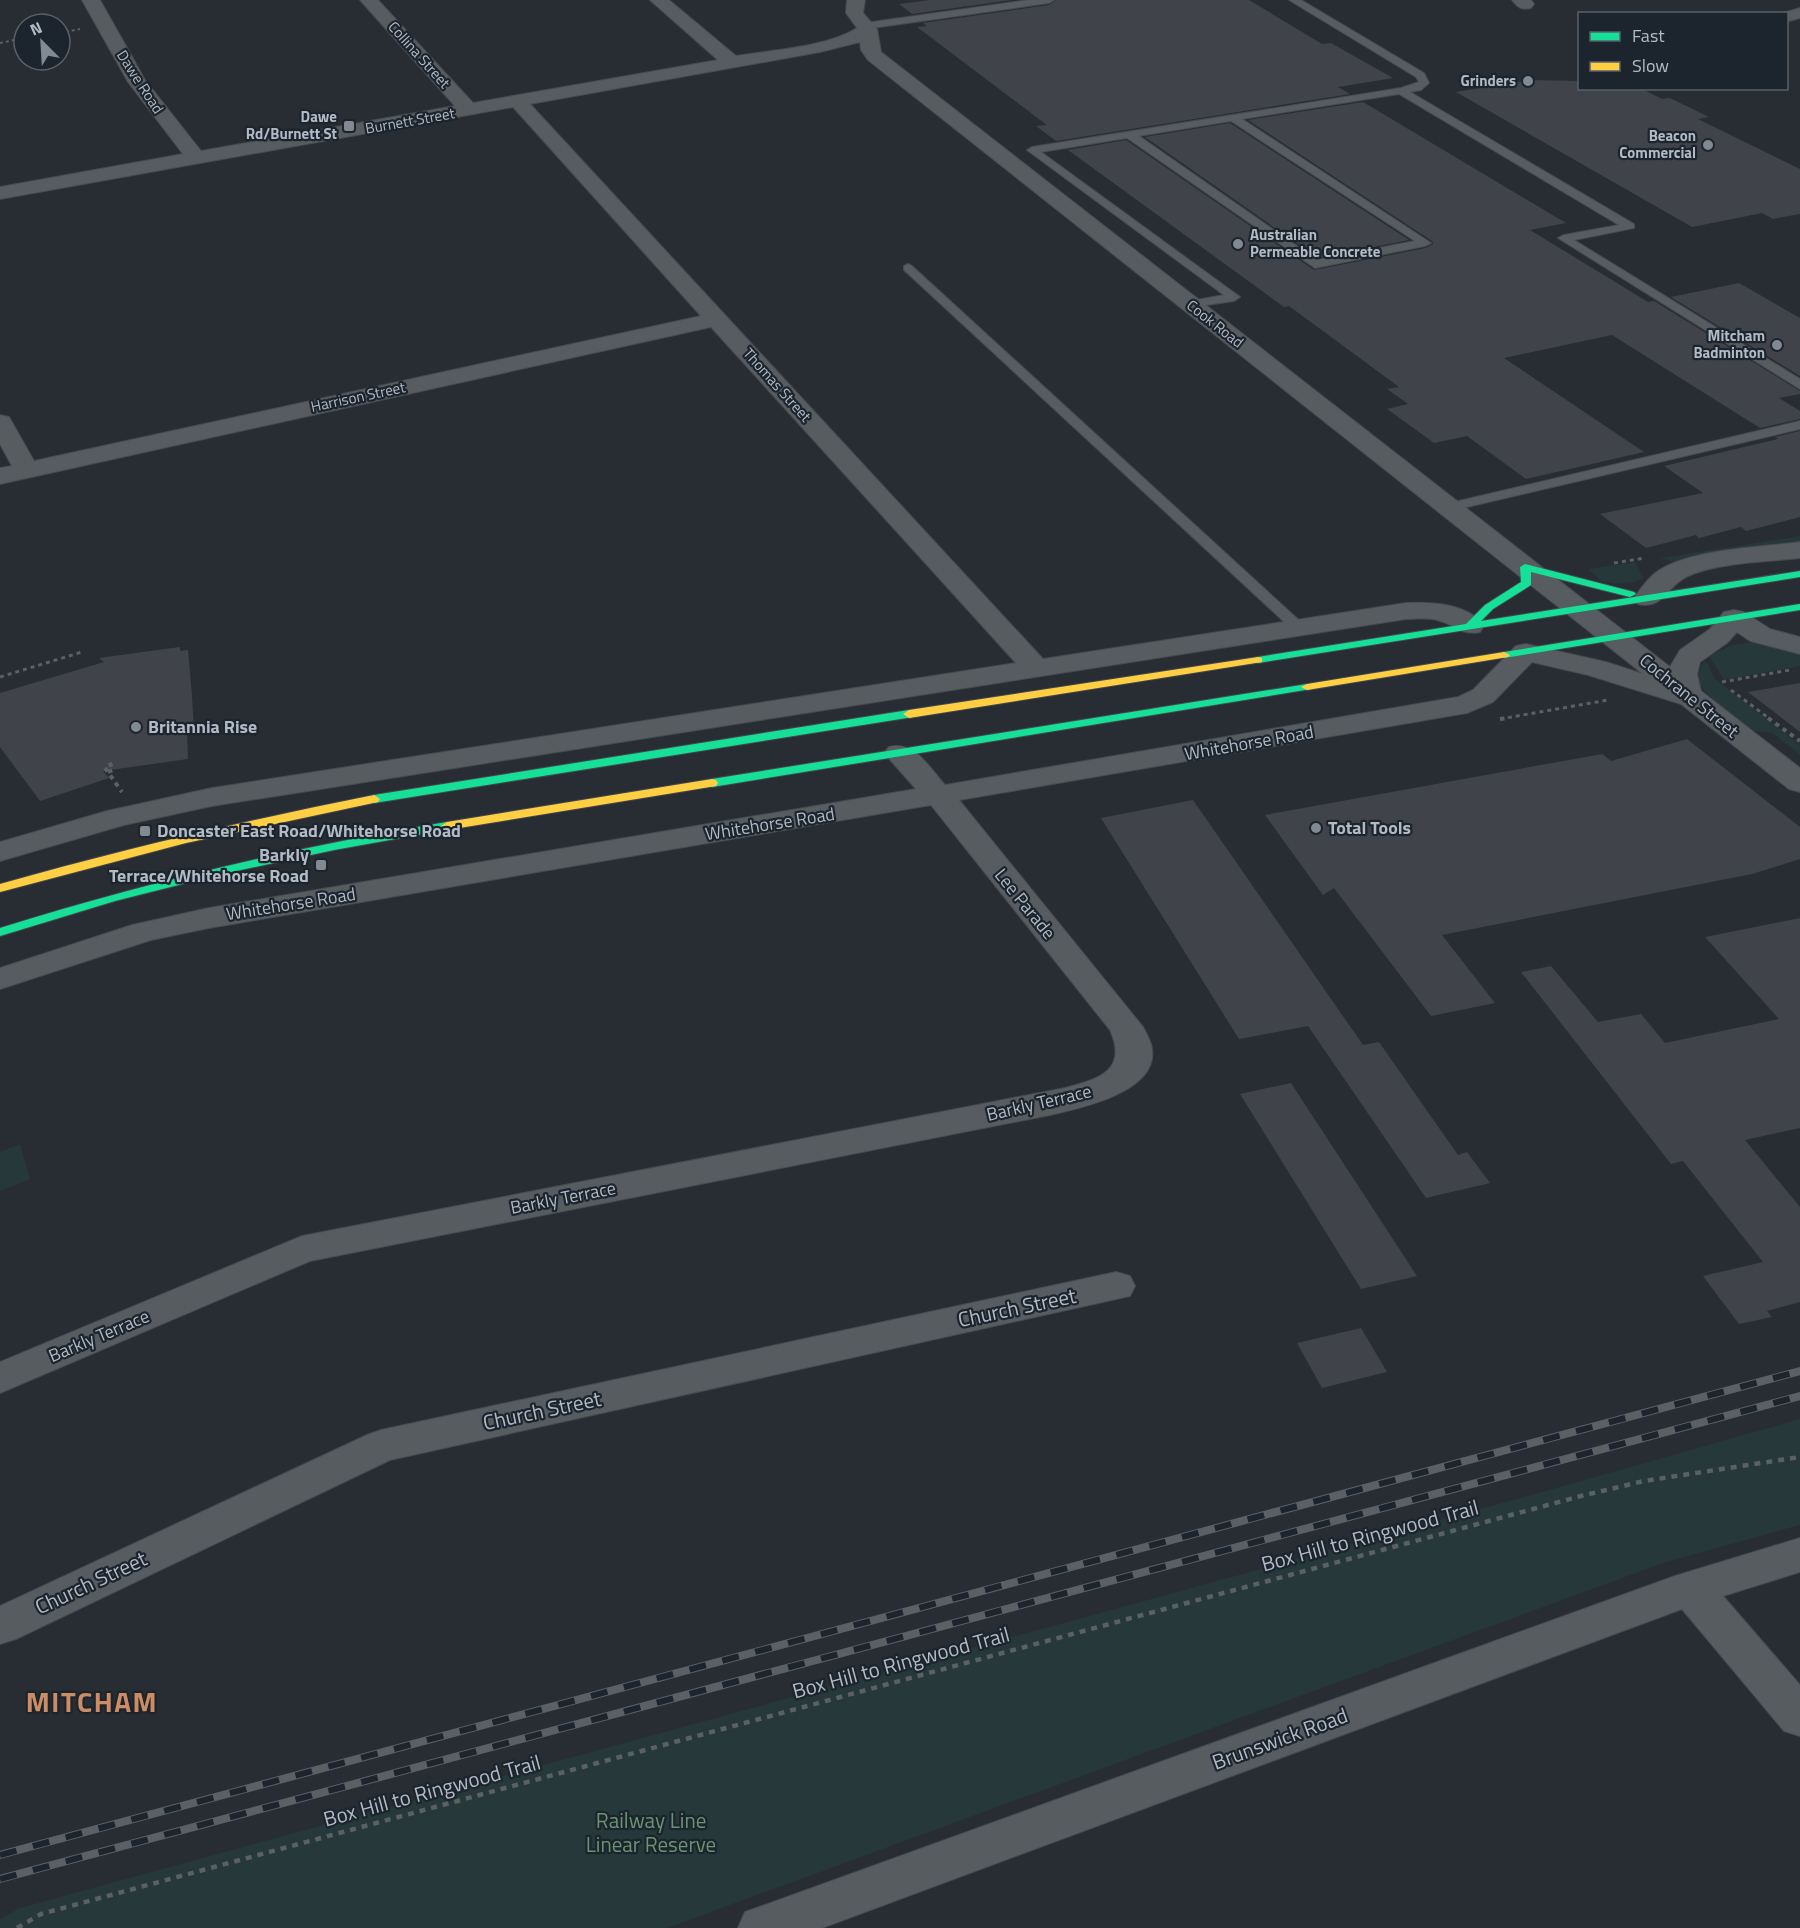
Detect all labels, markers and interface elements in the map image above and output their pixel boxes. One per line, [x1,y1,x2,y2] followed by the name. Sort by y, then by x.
[12,12,72,72] north arrow
[1578,12,1788,90] legend
[26,15,46,42] text: N
[383,16,456,94] street label: Collina Street
[1632,22,1665,49] text: Fast
[111,45,170,118] street label: Dawe Road
[1632,52,1669,79] text: Slow
[1461,69,1516,92] place label: Grinders
[1521,74,1535,88] marker: Grinders
[363,101,457,140] street label: Burnett Street
[246,105,338,145] place label: Dawe Rd/Burnett St
[342,119,356,133] marker: Dawe Rd/Burnett St
[1619,124,1696,164] place label: Beacon Commercial
[1701,138,1715,152] marker: Beacon Commercial
[1250,223,1381,263] place label: Australian Permeable Concrete
[1231,237,1245,251] marker: Australian Permeable Concrete
[1182,294,1249,353] street label: Cook Road
[1693,324,1765,364] place label: Mitcham Badminton
[1770,338,1784,352] marker: Mitcham Badminton
[738,342,817,427] street label: Thomas Street
[308,375,408,418] street label: Harrison Street
[1634,647,1745,745] street label: Cochrane Street
[148,713,257,740] place label: Britannia Rise
[1182,718,1316,767] street label: Whitehorse Road
[129,720,143,734] marker: Britannia Rise
[703,800,837,847] street label: Whitehorse Road
[1328,814,1411,841] place label: Total Tools
[157,817,461,844] place label: Doncaster East Road/Whitehorse Road
[1309,821,1323,835] marker: Total Tools
[138,824,152,838] marker: Doncaster East Road/Whitehorse Road
[109,841,309,889] place label: Barkly Terrace/Whitehorse Road
[314,858,328,872] marker: Barkly Terrace/Whitehorse Road
[988,862,1062,945] street label: Lee Parade
[224,880,358,927] street label: Whitehorse Road
[984,1077,1094,1128] street label: Barkly Terrace
[508,1174,618,1221] street label: Barkly Terrace
[955,1279,1079,1335] street label: Church Street
[44,1302,153,1369] street label: Barkly Terrace
[480,1382,604,1438] street label: Church Street
[1257,1491,1482,1579] street label: Box Hill to Ringwood Trail
[29,1542,152,1622] street label: Church Street
[788,1618,1013,1706] street label: Box Hill to Ringwood Trail
[26,1680,158,1723] district label: MITCHAM
[1207,1699,1352,1777] street label: Brunswick Road
[319,1746,544,1834] street label: Box Hill to Ringwood Trail
[586,1804,716,1860] park label: Railway Line Linear Reserve

